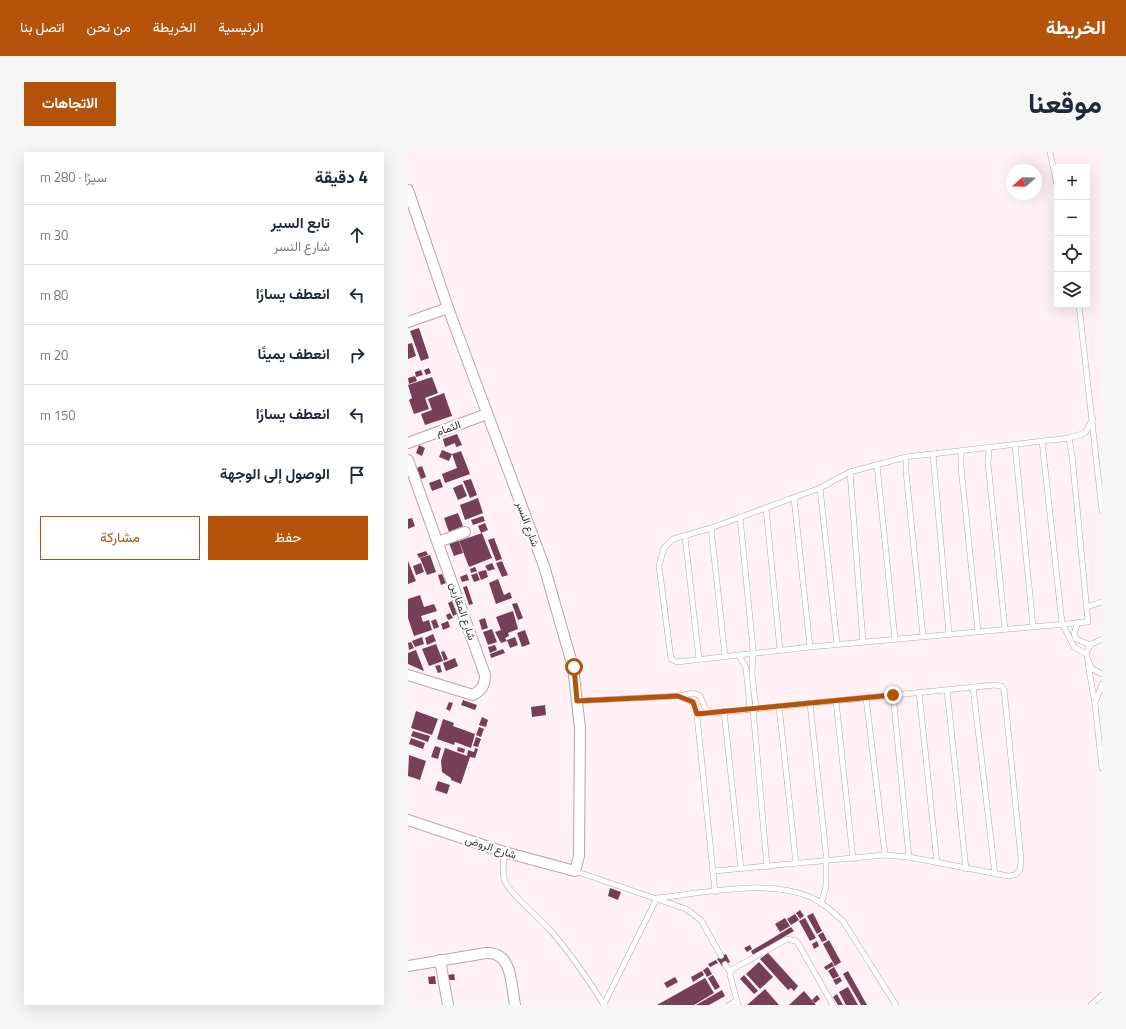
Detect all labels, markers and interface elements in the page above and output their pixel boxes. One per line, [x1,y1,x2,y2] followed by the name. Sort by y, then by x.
[1046,12,1106,41] text: الخريطة
[20,16,65,37] text: اتصل بنا
[87,16,131,37] text: من نحن
[153,16,196,37] text: الخريطة
[218,16,263,37] text: الرئيسية
[1028,81,1102,124] text: موقعنا
[24,82,116,126] button: الاتجاهات
[315,164,368,190] text: 4 دقيقة
[1006,164,1042,200] north arrow
[1054,164,1090,308] map controls
[1054,164,1090,200] button: +
[40,167,107,187] text: سيرًا · 280 m
[1054,200,1090,236] button: −
[271,211,330,234] text: تابع السير
[346,224,368,246] icon: ahead
[40,225,68,245] text: 30 m
[274,236,330,256] text: شارع النسر
[1054,236,1090,272] button: locate
[1054,272,1090,308] button: layers
[256,282,330,305] text: انعطف يسارًا
[346,284,368,306] icon: left
[40,285,68,305] text: 80 m
[258,342,330,365] text: انعطف يمينًا
[346,344,368,366] icon: right
[40,345,68,365] text: 20 m
[256,402,330,425] text: انعطف يسارًا
[346,404,368,426] icon: left
[40,405,76,425] text: 150 m
[433,416,463,440] street label: الثمام
[220,462,330,485] text: الوصول إلى الوجهة
[346,464,368,486] icon: arrive
[512,498,544,549] street label: شارع النسر
[40,516,200,560] button: مشاركة
[208,516,368,560] button: حفظ
[446,580,481,642] street label: شارع المقارين
[565,658,583,676] route start
[884,686,902,704] route end
[463,831,519,863] street label: شارع الروض

